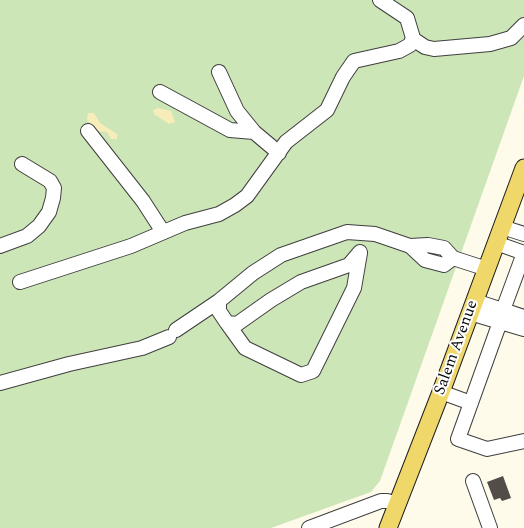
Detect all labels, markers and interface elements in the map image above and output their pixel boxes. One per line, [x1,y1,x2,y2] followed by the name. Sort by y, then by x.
[431,298,483,398] street label: Salem Avenue

